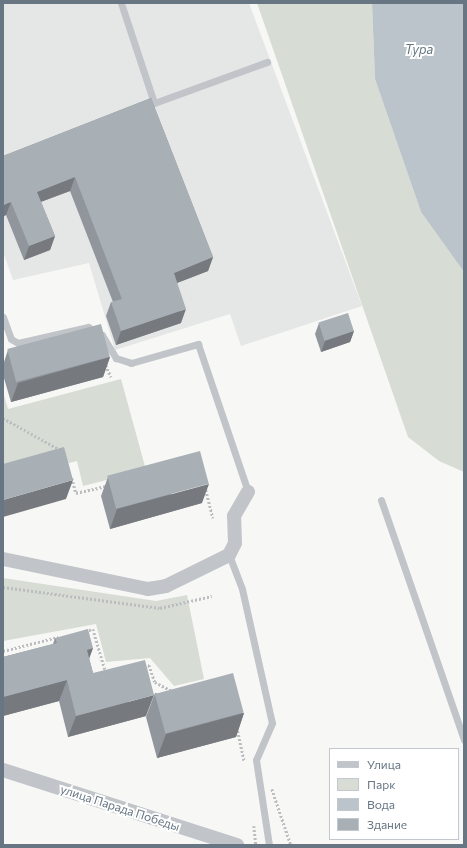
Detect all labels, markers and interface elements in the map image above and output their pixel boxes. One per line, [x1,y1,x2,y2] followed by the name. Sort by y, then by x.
[405,41,433,57] water label: Тура
[329,748,459,840] legend
[367,757,401,771] text: Улица
[367,777,396,791] text: Парк
[59,782,181,834] street label: улица Парада Победы
[367,797,395,811] text: Вода
[367,817,407,831] text: Здание

